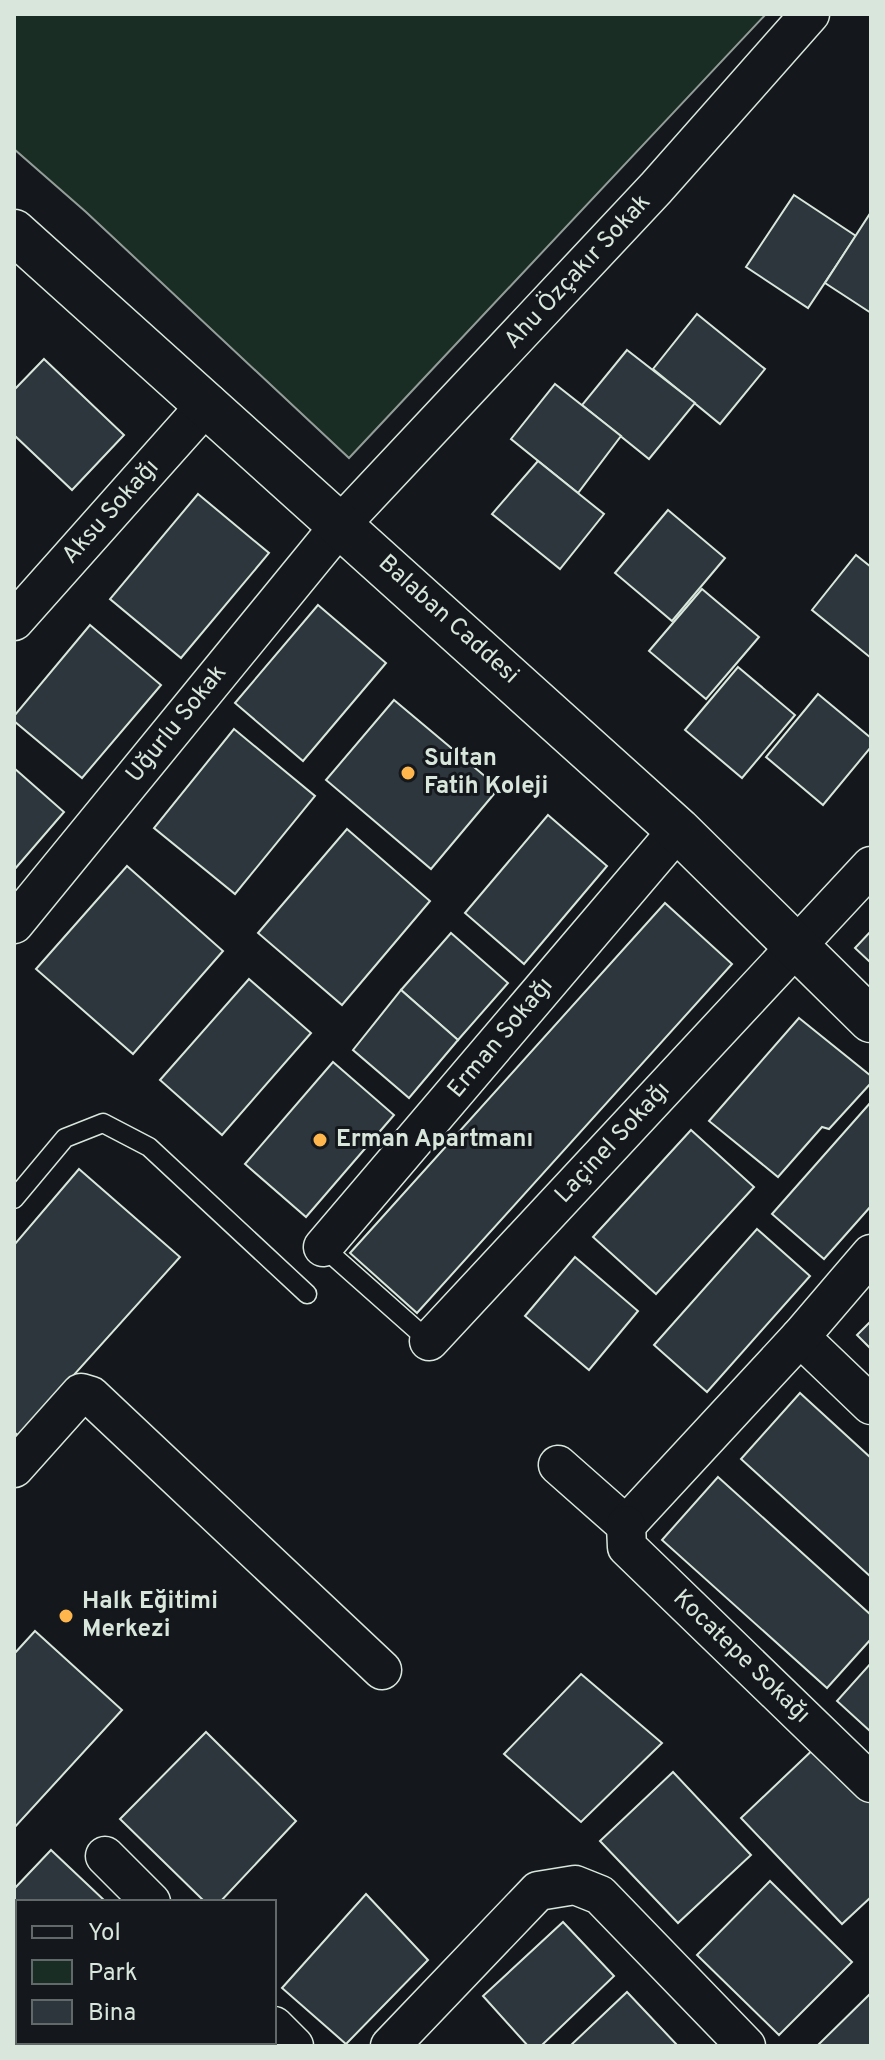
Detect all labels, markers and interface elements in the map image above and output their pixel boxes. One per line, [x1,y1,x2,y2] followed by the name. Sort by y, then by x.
[497,187,658,356] street label: Ahu Özçakır Sokak
[56,453,166,571] street label: Aksu Sokağı
[371,549,525,691] street label: Balaban Caddesi
[120,659,234,789] street label: Uğurlu Sokak
[424,744,548,802] place label: Sultan Fatih Koleji
[399,764,417,782] marker: Sultan Fatih Koleji
[442,972,560,1104] street label: Erman Sokağı
[549,1076,677,1210] street label: Laçinel Sokağı
[336,1125,533,1155] place label: Erman Apartmanı
[311,1131,329,1149] marker: Erman Apartmanı
[666,1584,816,1730] street label: Kocatepe Sokağı
[82,1587,218,1645] place label: Halk Eğitimi Merkezi
[57,1607,75,1625] marker: Halk Eğitimi Merkezi
[16,1900,276,2044] legend
[88,1919,121,1949] text: Yol
[88,1959,138,1989] text: Park
[88,1999,136,2029] text: Bina

